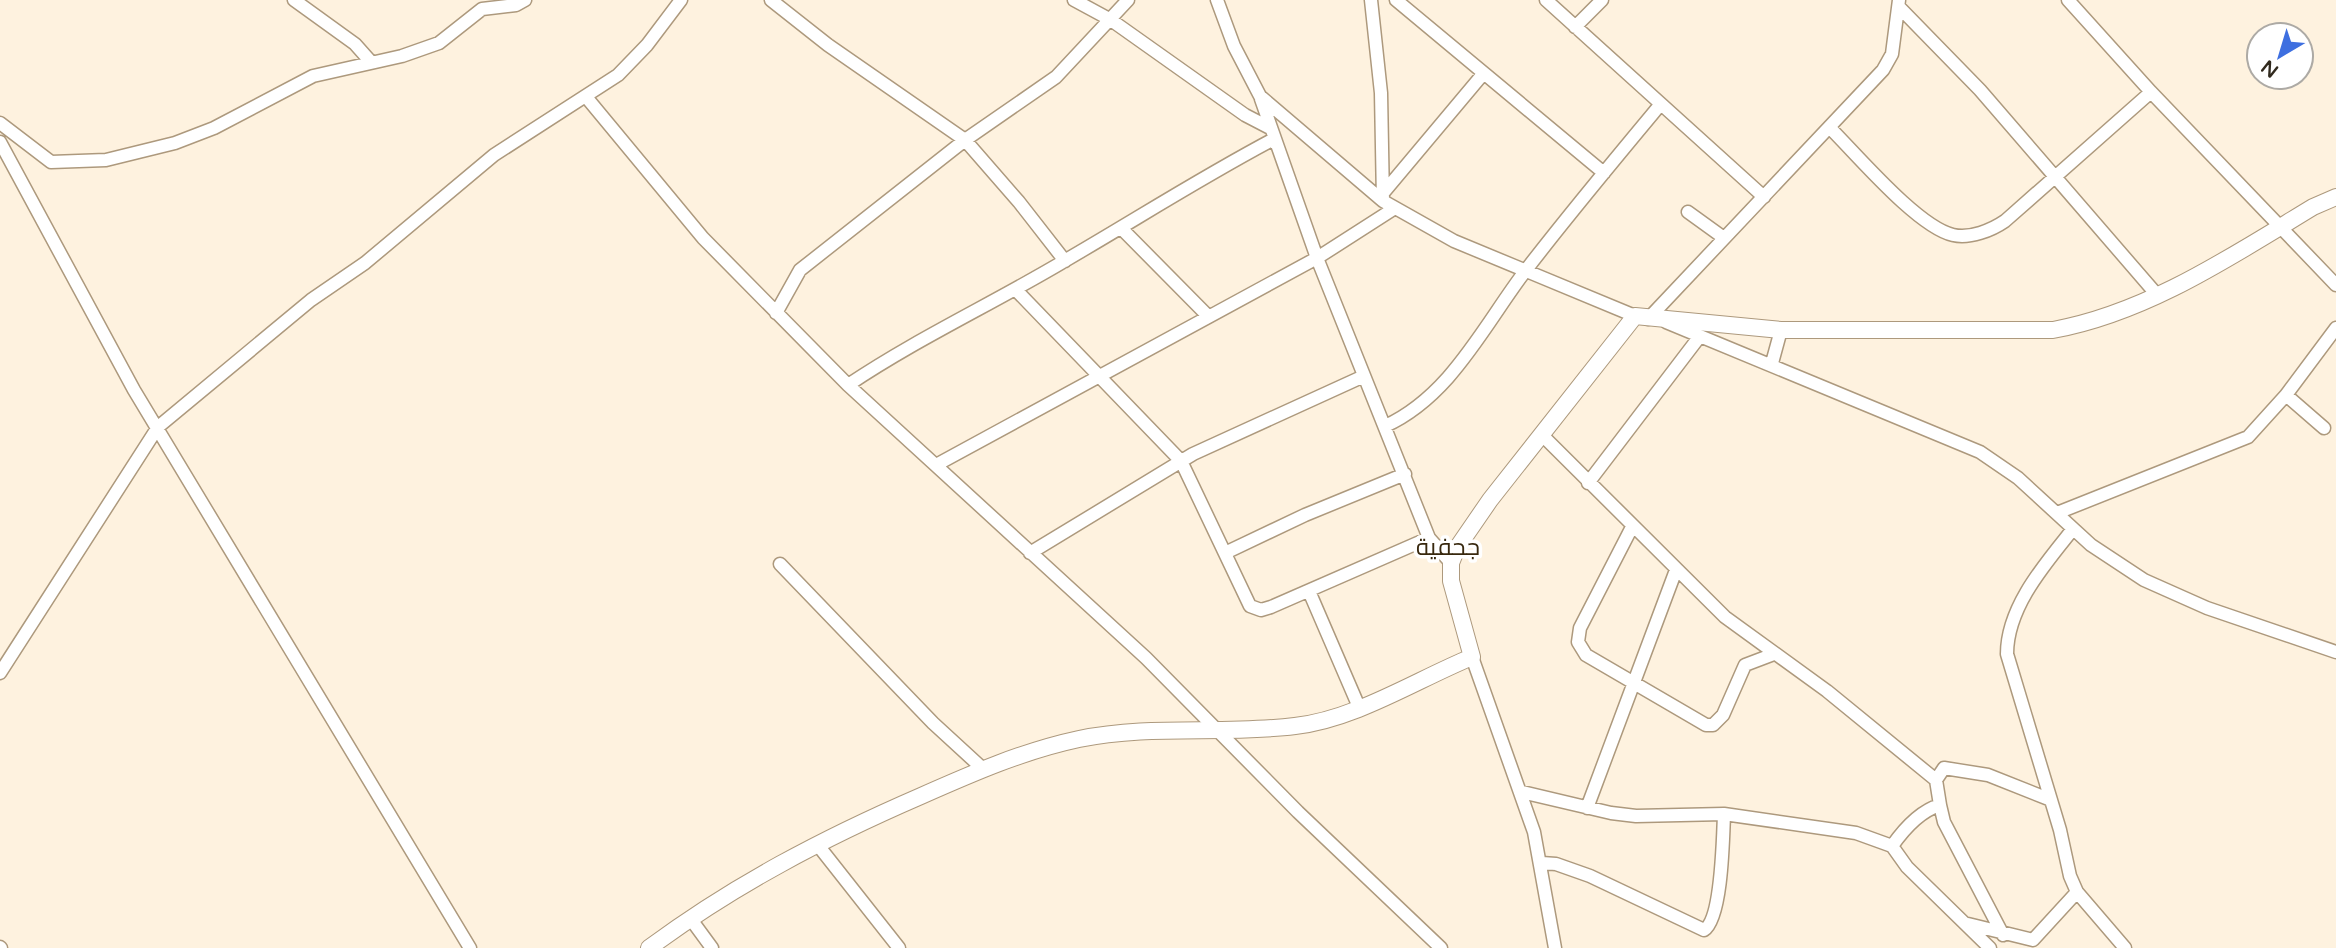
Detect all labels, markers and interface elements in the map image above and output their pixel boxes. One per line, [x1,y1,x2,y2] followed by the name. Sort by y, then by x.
[2245,21,2315,91] north arrow
[2257,55,2283,82] text: N
[1416,533,1480,562] district label: جحفية

